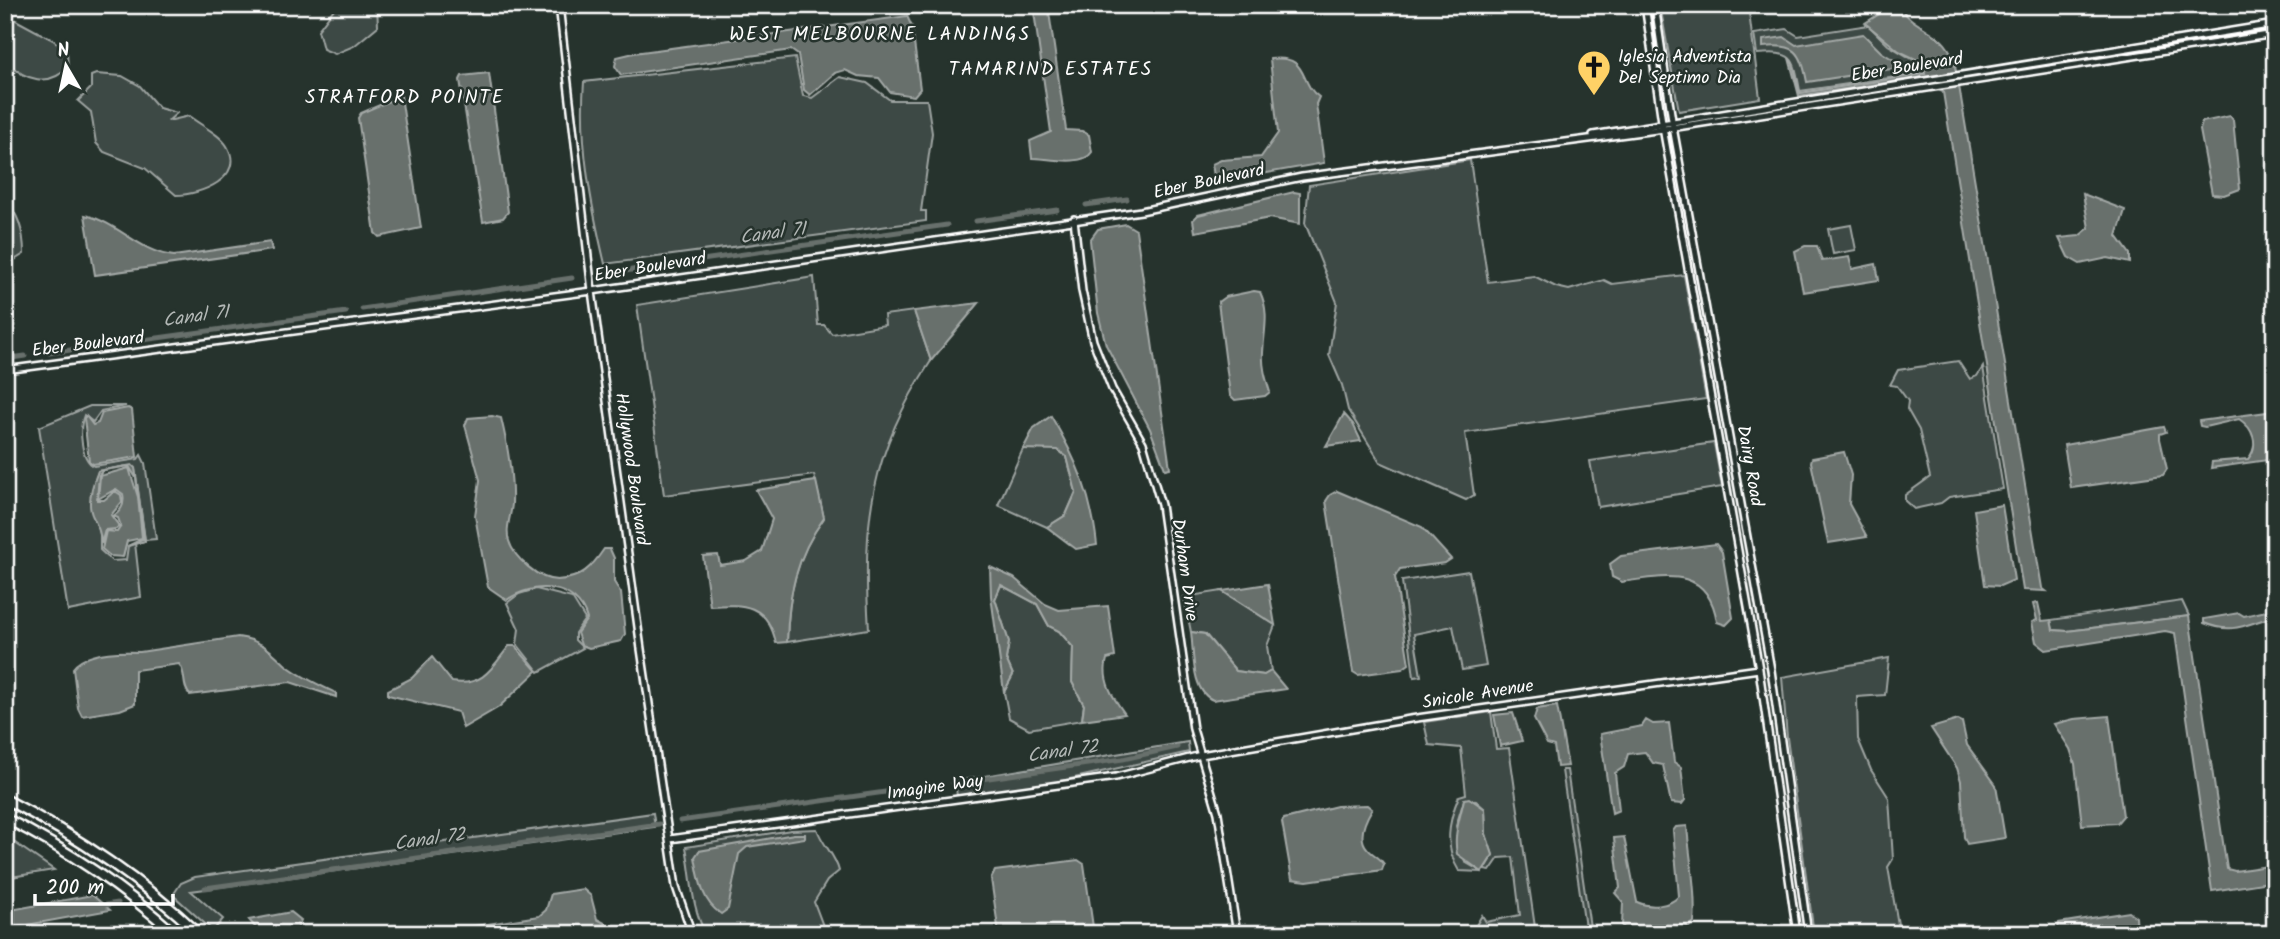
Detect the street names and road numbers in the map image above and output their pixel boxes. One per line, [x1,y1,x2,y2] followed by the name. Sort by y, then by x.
[1849,45,1966,91] street label: Eber Boulevard
[1151,156,1268,208] street label: Eber Boulevard
[592,245,709,291] street label: Eber Boulevard
[30,324,147,366] street label: Eber Boulevard
[606,391,656,548] street label: Hollywood Boulevard
[1728,423,1771,510] street label: Dairy Road
[1162,517,1206,623] street label: Durham Drive
[1420,672,1536,718] street label: Snicole Avenue
[885,767,986,809] street label: Imagine Way

